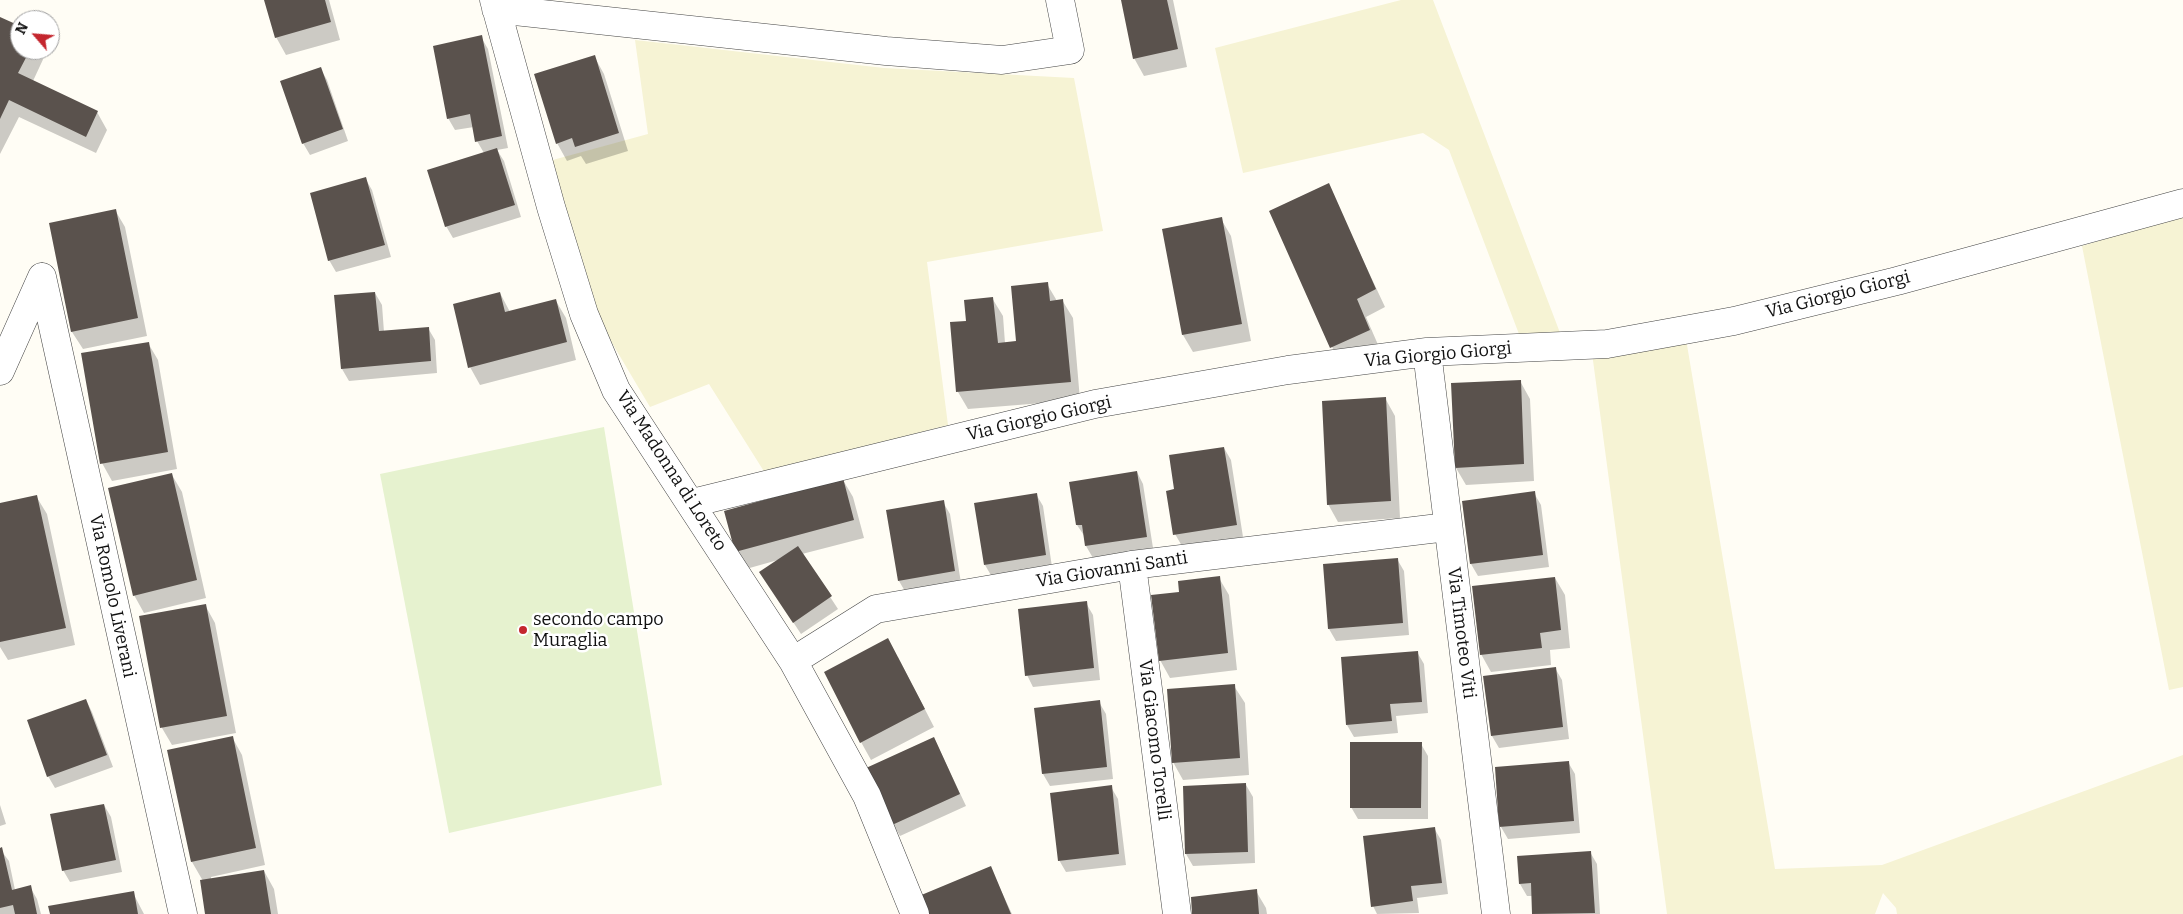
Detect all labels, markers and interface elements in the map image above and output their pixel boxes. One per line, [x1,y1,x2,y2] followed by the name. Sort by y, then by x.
[10,10,60,60] north arrow
[12,20,32,37] text: N
[1764,267,1912,323] street label: Via Giorgio Giorgi
[1363,338,1513,372] street label: Via Giorgio Giorgi
[611,387,731,555] street label: Via Madonna di Loreto
[965,392,1113,446] street label: Via Giorgio Giorgi
[84,512,140,680] street label: Via Romolo Liverani
[1035,547,1189,593] street label: Via Giovanni Santi
[1442,566,1480,700] street label: Via Timoteo Viti
[533,609,664,652] place label: secondo campo Muraglia
[517,624,529,636] marker: secondo campo Muraglia
[1133,658,1175,822] street label: Via Giacomo Torelli

